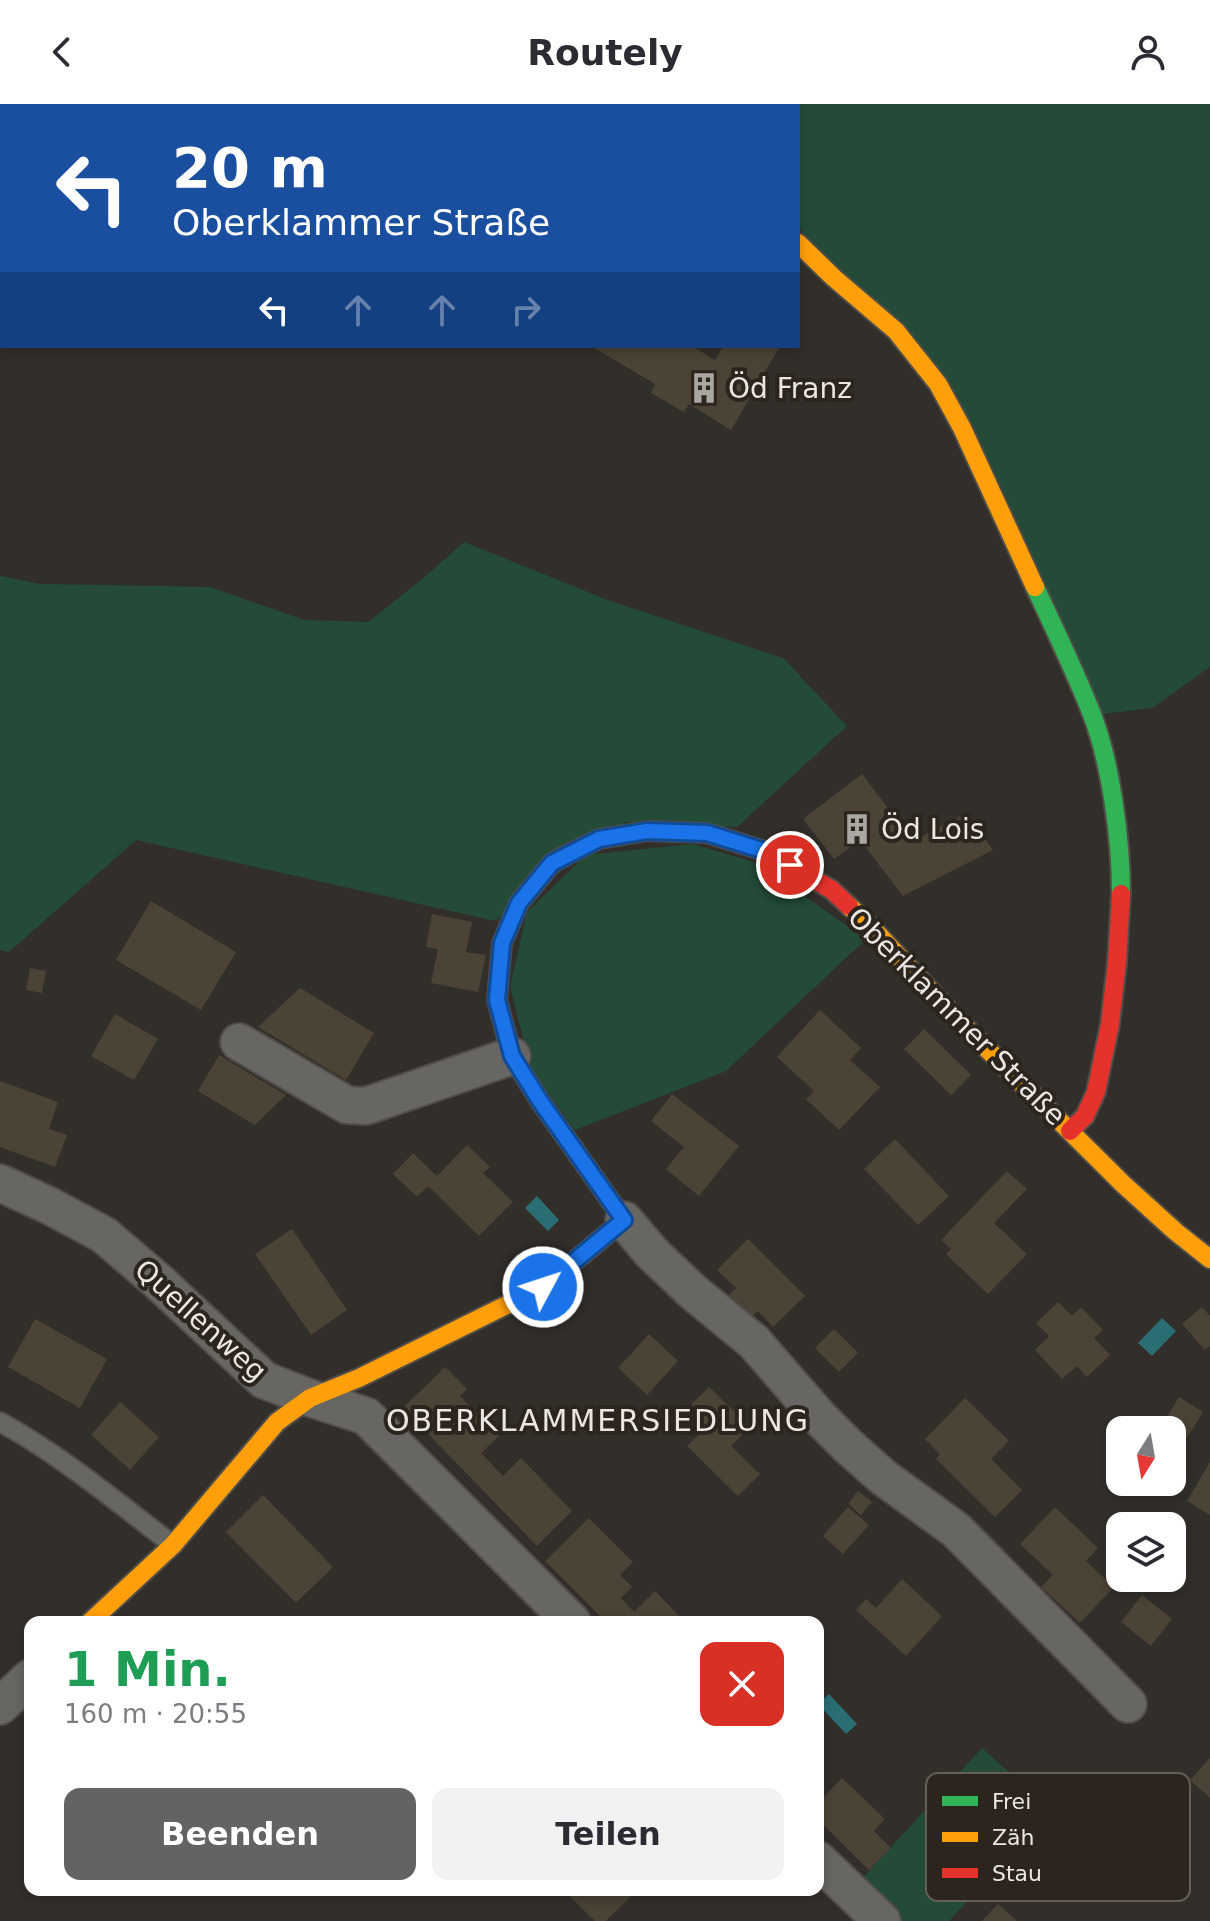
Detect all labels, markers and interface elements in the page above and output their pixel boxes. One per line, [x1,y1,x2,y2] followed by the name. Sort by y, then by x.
[40,30,84,74] icon: back
[1126,30,1170,74] icon: person
[527,32,683,73] text: Routely
[172,135,328,200] text: 20 m
[40,136,144,240] icon: left
[172,202,550,243] text: Oberklammer Straße
[252,288,296,332] icon: left
[336,288,380,332] icon: ahead
[420,288,464,332] icon: ahead
[504,288,548,332] icon: right
[687,371,721,405] building icon: Öd Franz
[728,371,852,405] place label: Öd Franz
[840,812,874,846] building icon: Öd Lois
[881,812,984,846] place label: Öd Lois
[756,831,824,899] pin
[768,843,812,887] icon: arrive
[841,901,1072,1132] street label: Oberklammer Straße
[501,1245,585,1329] position arrow
[128,1253,273,1388] street label: Quellenweg
[386,1403,810,1438] district label: OBERKLAMMERSIEDLUNG
[1106,1416,1186,1496] north arrow
[1106,1416,1186,1592] map controls
[1106,1512,1186,1592] button: layers
[64,1641,231,1697] text: 1 Min.
[700,1642,784,1726] button: close
[64,1699,247,1729] text: 160 m · 20:55
[926,1773,1190,1901] legend
[64,1788,416,1880] button: Beenden
[432,1788,784,1880] button: Teilen
[992,1789,1031,1814] text: Frei
[992,1825,1035,1850] text: Zäh
[992,1861,1042,1886] text: Stau

